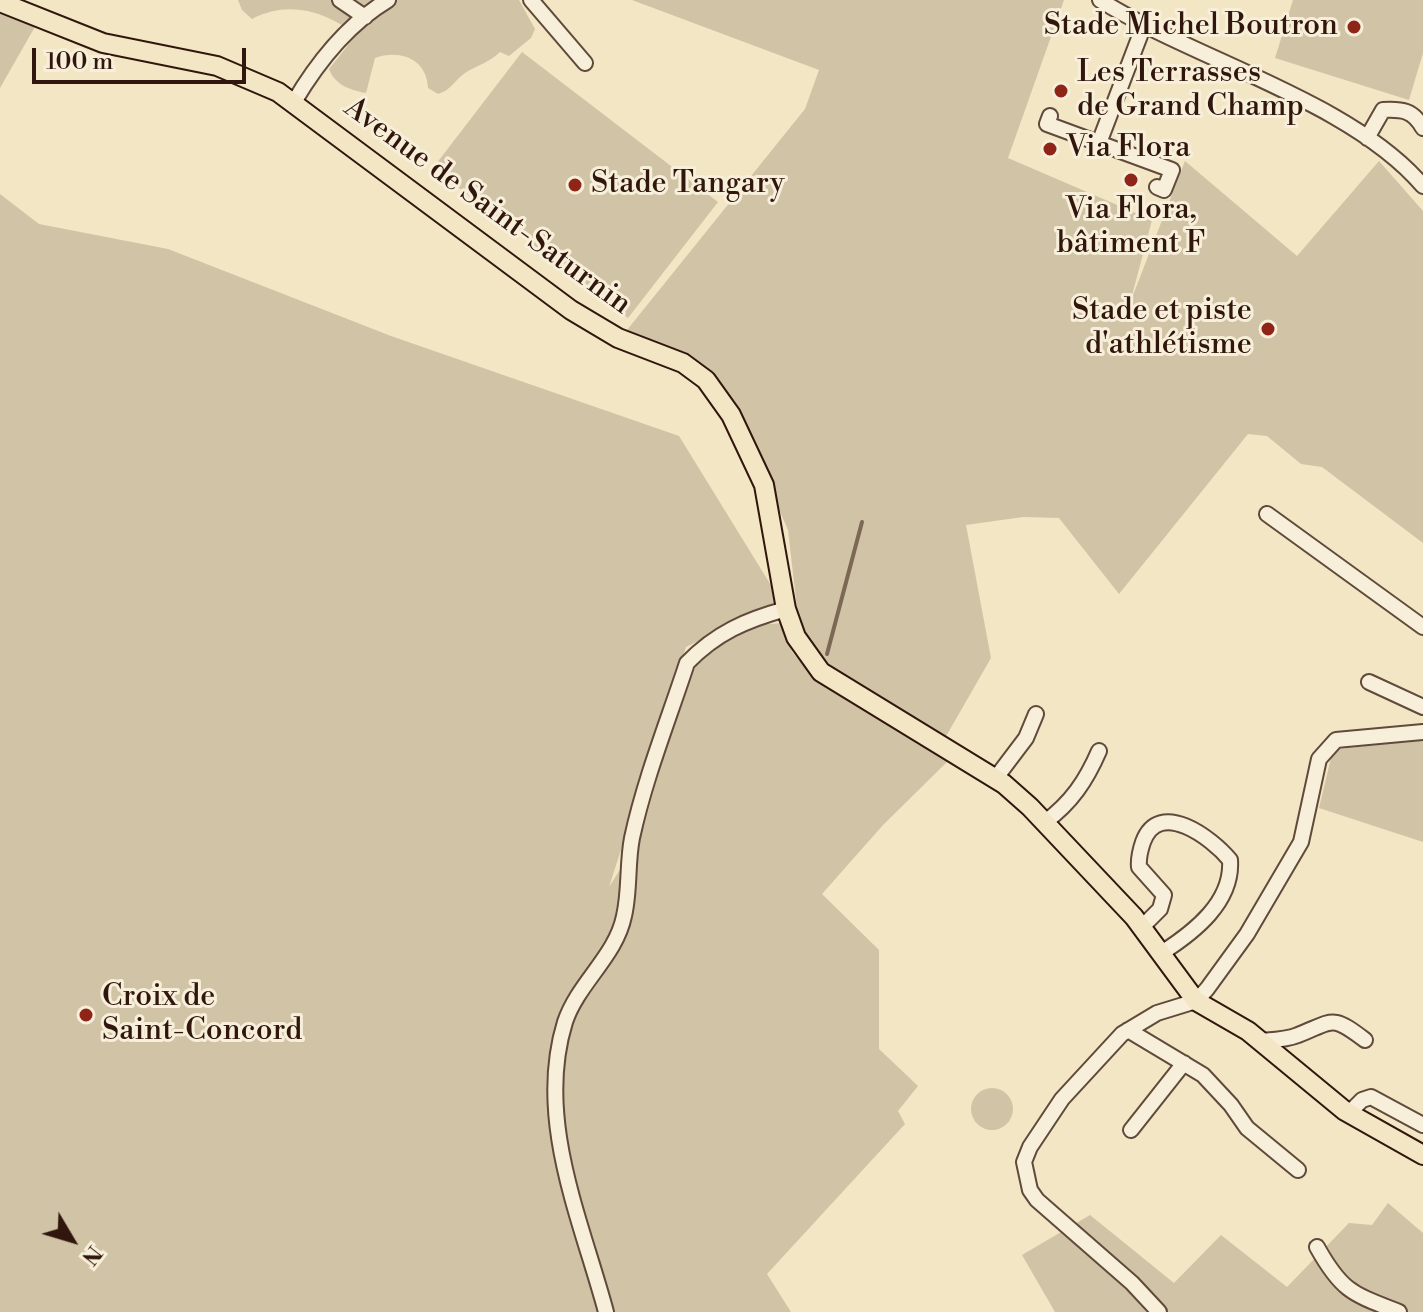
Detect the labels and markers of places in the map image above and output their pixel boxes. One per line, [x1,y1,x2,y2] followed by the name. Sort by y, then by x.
[1044,9,1338,45] place label: Stade Michel Boutron
[1345,18,1363,36] marker: Stade Michel Boutron
[1077,56,1304,126] place label: Les Terrasses de Grand Champ
[1052,82,1070,100] marker: Les Terrasses de Grand Champ
[1066,131,1190,167] place label: Via Flora
[1041,140,1059,158] marker: Via Flora
[591,167,785,203] place label: Stade Tangary
[1122,171,1140,189] marker: Via Flora, bâtiment F
[566,176,584,194] marker: Stade Tangary
[1057,193,1205,264] place label: Via Flora, bâtiment F
[1072,294,1252,364] place label: Stade et piste d'athlétisme
[1259,320,1277,338] marker: Stade et piste d'athlétisme
[102,980,302,1050] place label: Croix de Saint-Concord
[77,1006,95,1024] marker: Croix de Saint-Concord

